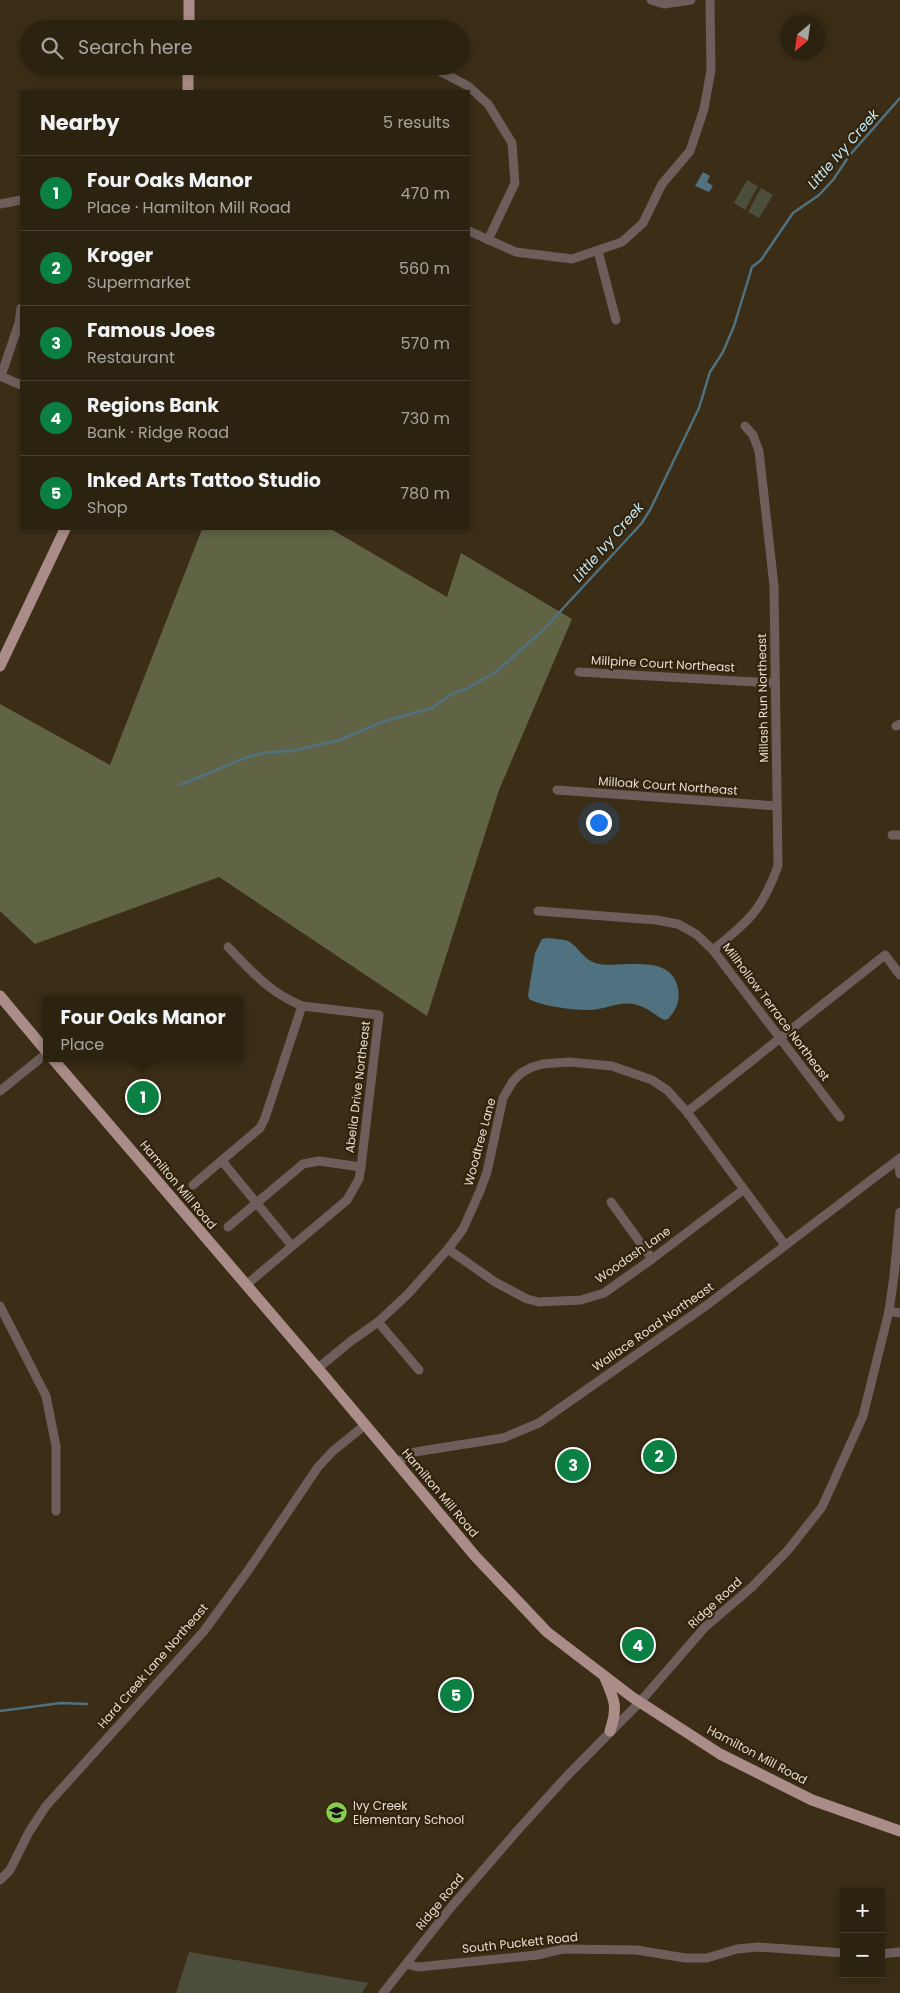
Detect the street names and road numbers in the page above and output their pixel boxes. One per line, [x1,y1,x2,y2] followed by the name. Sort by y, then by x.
[753,633,772,763] street label: Millash Run Northeast
[591,651,735,676] street label: Millpine Court Northeast
[598,772,738,799] street label: Milloak Court Northeast
[719,939,834,1084] street label: Millhollow Terrace Northeast
[341,1020,374,1154] street label: Abelia Drive Northeast
[460,1096,499,1188] street label: Woodtree Lane
[136,1137,221,1233] street label: Hamilton Mill Road
[591,1222,674,1287] street label: Woodash Lane
[588,1278,717,1375] street label: Wallace Road Northeast
[398,1445,483,1541] street label: Hamilton Mill Road
[684,1573,745,1632] street label: Ridge Road
[94,1599,212,1732] street label: Hard Creek Lane Northeast
[704,1721,810,1788] street label: Hamilton Mill Road
[412,1870,468,1934] street label: Ridge Road
[461,1928,579,1957] street label: South Puckett Road

